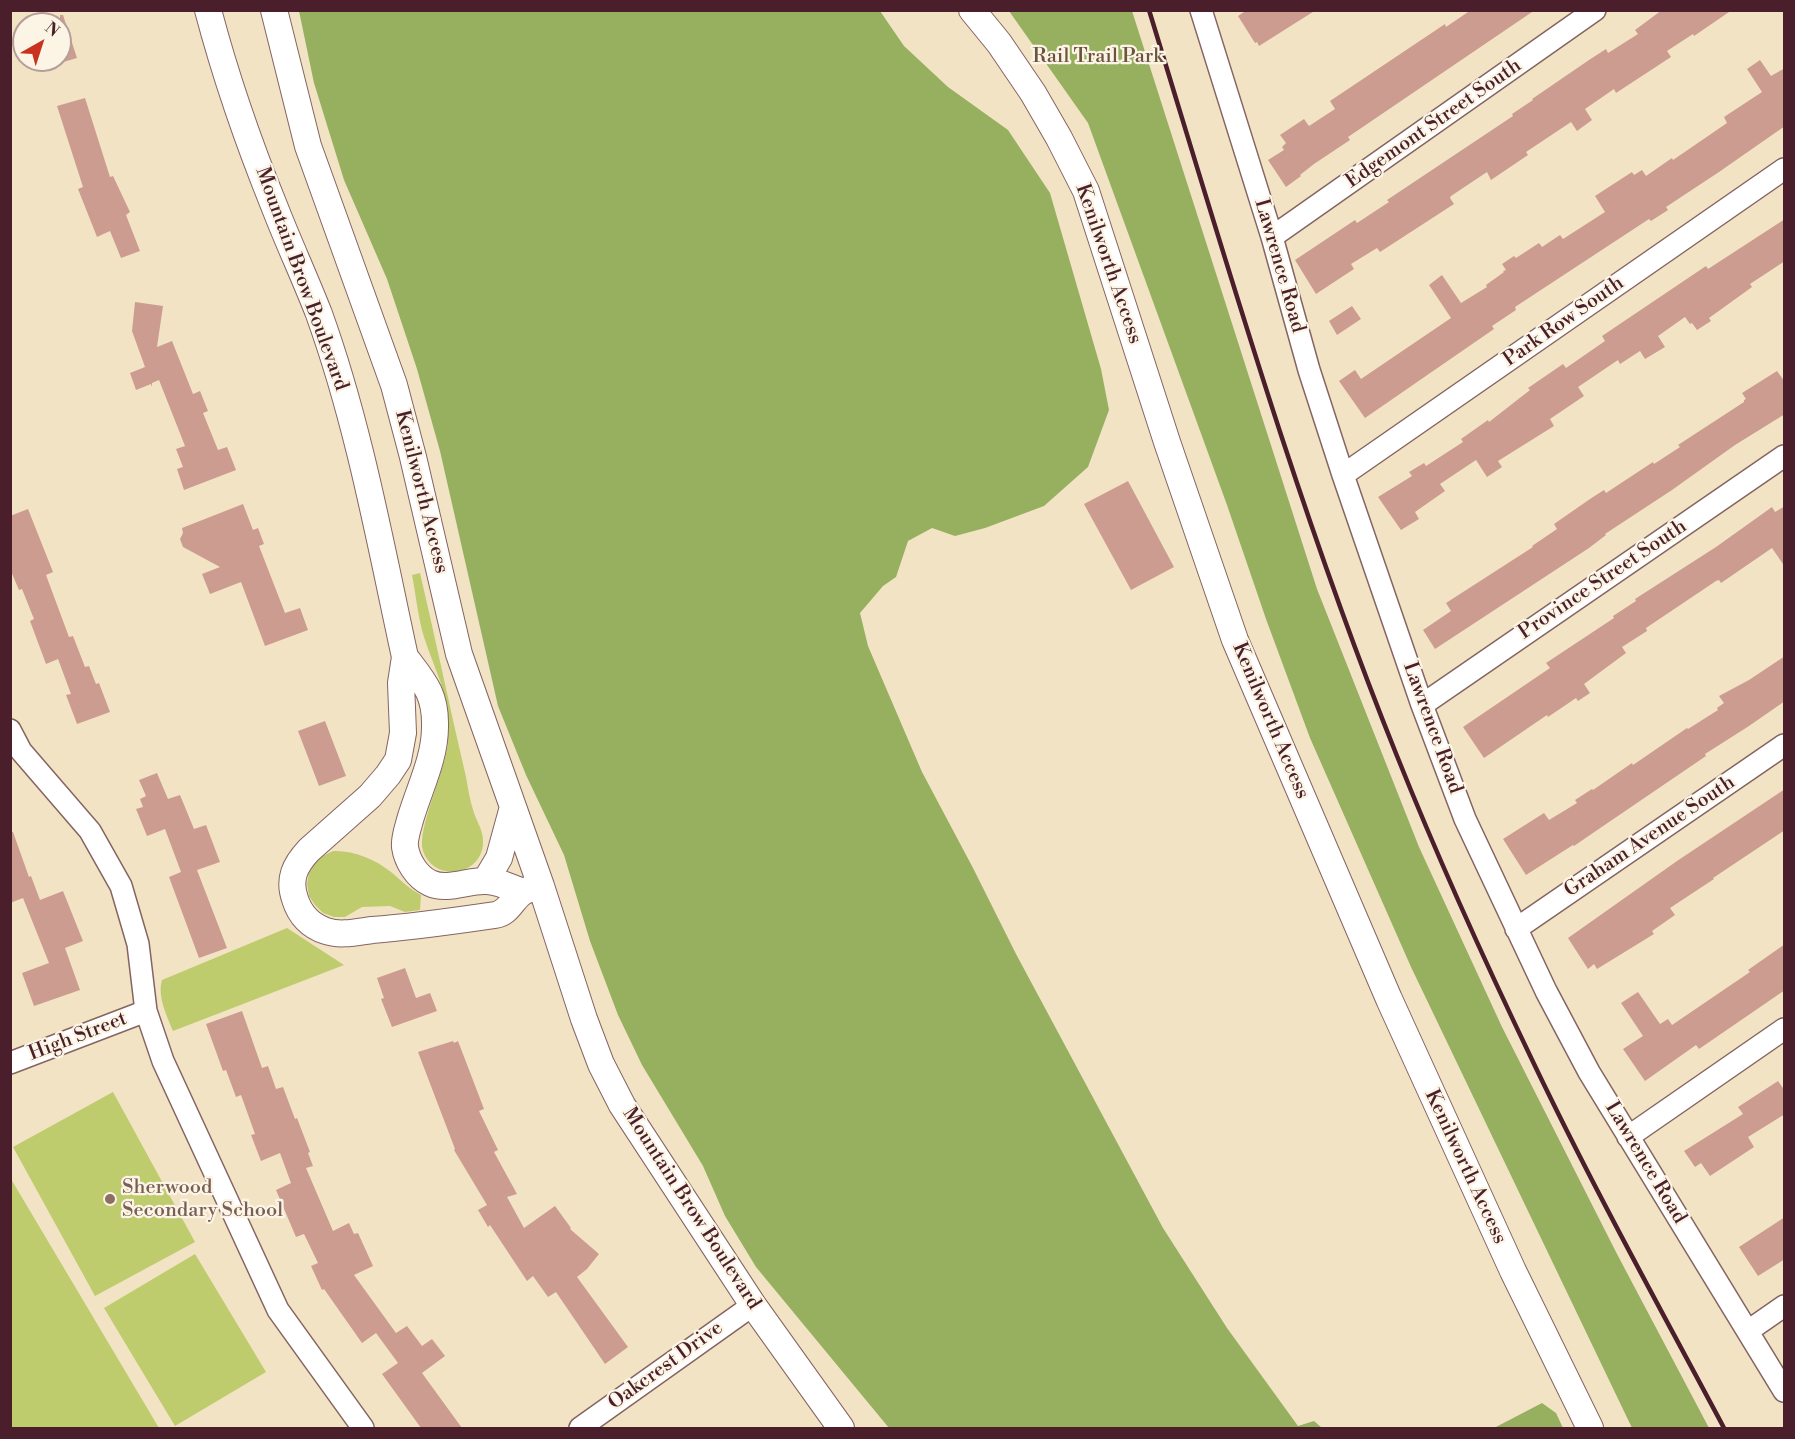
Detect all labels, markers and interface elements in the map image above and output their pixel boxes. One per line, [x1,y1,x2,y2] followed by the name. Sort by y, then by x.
[12,12,72,72] north arrow
[41,18,63,41] text: N
[1032,45,1164,69] park label: Rail Trail Park
[1341,54,1527,194] street label: Edgemont Street South
[249,164,353,394] street label: Mountain Brow Boulevard
[1069,181,1147,347] street label: Kenilworth Access
[1248,196,1310,336] street label: Lawrence Road
[1499,272,1629,372] street label: Park Row South
[389,408,453,576] street label: Kenilworth Access
[1514,515,1692,645] street label: Province Street South
[1226,639,1314,803] street label: Kenilworth Access
[1397,659,1467,797] street label: Lawrence Road
[1560,771,1740,903] street label: Graham Avenue South
[25,1007,131,1067] street label: High Street
[1419,1086,1511,1248] street label: Kenilworth Access
[1599,1098,1691,1228] street label: Lawrence Road
[617,1103,765,1315] street label: Mountain Brow Boulevard
[122,1176,283,1223] place label: Sherwood Secondary School
[103,1192,117,1206] marker: Sherwood Secondary School
[604,1316,728,1416] street label: Oakcrest Drive

